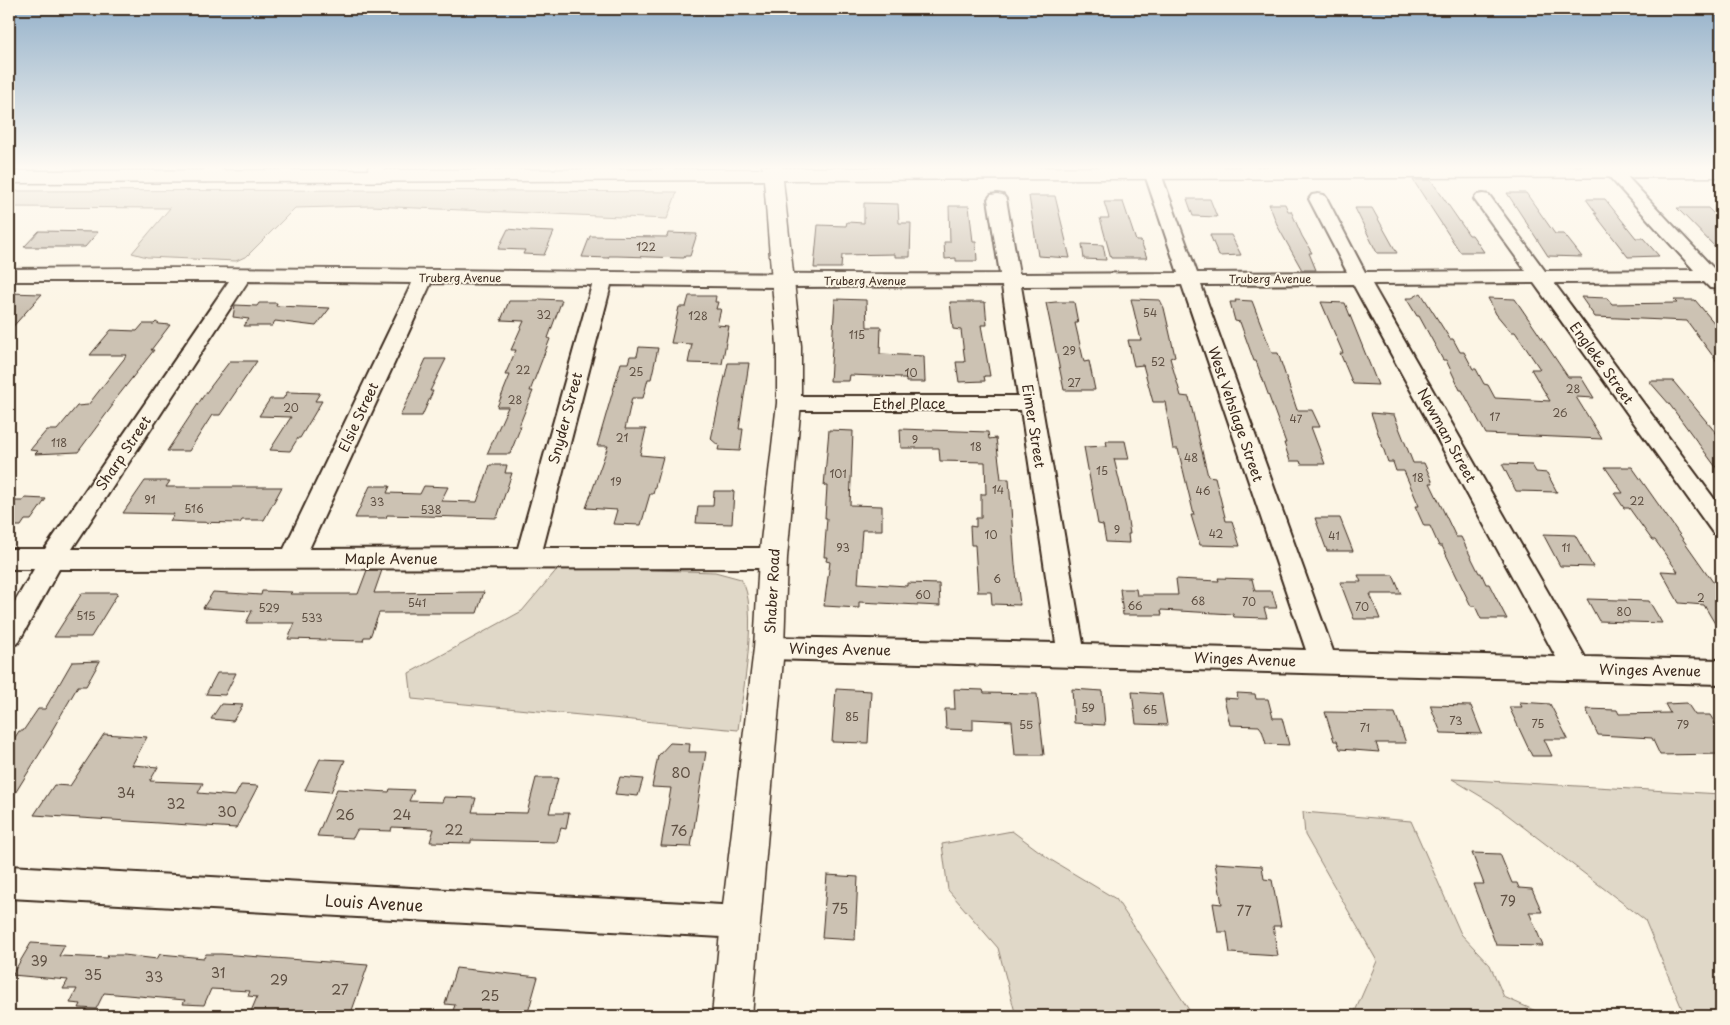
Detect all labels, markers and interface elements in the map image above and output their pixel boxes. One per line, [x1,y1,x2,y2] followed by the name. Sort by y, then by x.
[636,238,656,255] house number: 122
[419,269,501,286] street label: Truberg Avenue
[1229,270,1311,287] street label: Truberg Avenue
[824,272,906,289] street label: Truberg Avenue
[1143,304,1157,321] house number: 54
[537,306,552,323] house number: 32
[688,307,708,324] house number: 128
[1565,317,1639,409] street label: Engleke Street
[849,326,865,343] house number: 115
[1062,342,1076,359] house number: 29
[1203,343,1269,485] street label: West Vehslage Street
[1151,353,1165,370] house number: 52
[516,361,530,378] house number: 22
[629,363,643,380] house number: 25
[905,364,917,381] house number: 10
[543,369,587,466] street label: Snyder Street
[1067,374,1081,391] house number: 27
[333,379,383,455] street label: Elsie Street
[1566,380,1580,397] house number: 28
[1017,382,1051,470] street label: Eimer Street
[1412,384,1482,486] street label: Newman Street
[508,391,522,408] house number: 28
[872,393,946,414] street label: Ethel Place
[283,399,299,416] house number: 20
[1552,404,1568,421] house number: 26
[1490,408,1501,425] house number: 17
[1290,410,1303,427] house number: 47
[90,411,156,495] street label: Sharp Street
[616,429,628,446] house number: 21
[912,431,918,448] house number: 9
[51,434,67,451] house number: 118
[970,438,982,455] house number: 18
[1184,449,1198,466] house number: 48
[1096,462,1108,479] house number: 15
[829,465,847,482] house number: 101
[1412,469,1424,486] house number: 18
[610,473,622,490] house number: 19
[992,481,1004,498] house number: 14
[1196,482,1211,499] house number: 46
[144,491,156,508] house number: 91
[1630,492,1644,509] house number: 22
[370,493,384,510] house number: 33
[184,500,204,517] house number: 516
[420,501,442,518] house number: 538
[1114,521,1120,538] house number: 9
[1209,525,1224,542] house number: 42
[985,526,997,543] house number: 10
[1328,527,1340,544] house number: 41
[836,539,850,556] house number: 93
[1561,539,1571,556] house number: 11
[344,548,438,569] street label: Maple Avenue
[759,548,785,634] street label: Shaber Road
[993,570,1001,587] house number: 6
[915,586,931,603] house number: 60
[1697,589,1705,606] house number: 2
[1191,592,1205,609] house number: 68
[1242,593,1256,610] house number: 70
[408,594,426,611] house number: 541
[1127,597,1143,614] house number: 66
[1355,598,1369,615] house number: 70
[258,599,280,616] house number: 529
[1617,603,1631,620] house number: 80
[76,607,96,624] house number: 515
[301,609,323,626] house number: 533
[789,638,892,660] street label: Winges Avenue
[1194,647,1297,671] street label: Winges Avenue
[1599,659,1702,681] street label: Winges Avenue
[1081,699,1095,716] house number: 59
[1143,701,1157,718] house number: 65
[845,708,859,725] house number: 85
[1449,712,1463,729] house number: 73
[1532,715,1544,732] house number: 75
[1019,716,1033,733] house number: 55
[1677,716,1689,733] house number: 79
[1360,719,1370,736] house number: 71
[672,762,690,783] house number: 80
[117,782,135,803] house number: 34
[167,793,185,814] house number: 32
[217,801,237,822] house number: 30
[335,804,355,825] house number: 26
[393,804,411,825] house number: 24
[445,819,463,840] house number: 22
[671,820,688,841] house number: 76
[324,887,424,917] street label: Louis Avenue
[1500,890,1516,911] house number: 79
[832,898,848,919] house number: 75
[1236,900,1252,921] house number: 77
[30,950,48,971] house number: 39
[211,962,225,983] house number: 31
[84,964,102,985] house number: 35
[145,966,163,987] house number: 33
[270,969,288,990] house number: 29
[331,979,349,1000] house number: 27
[481,985,499,1006] house number: 25

